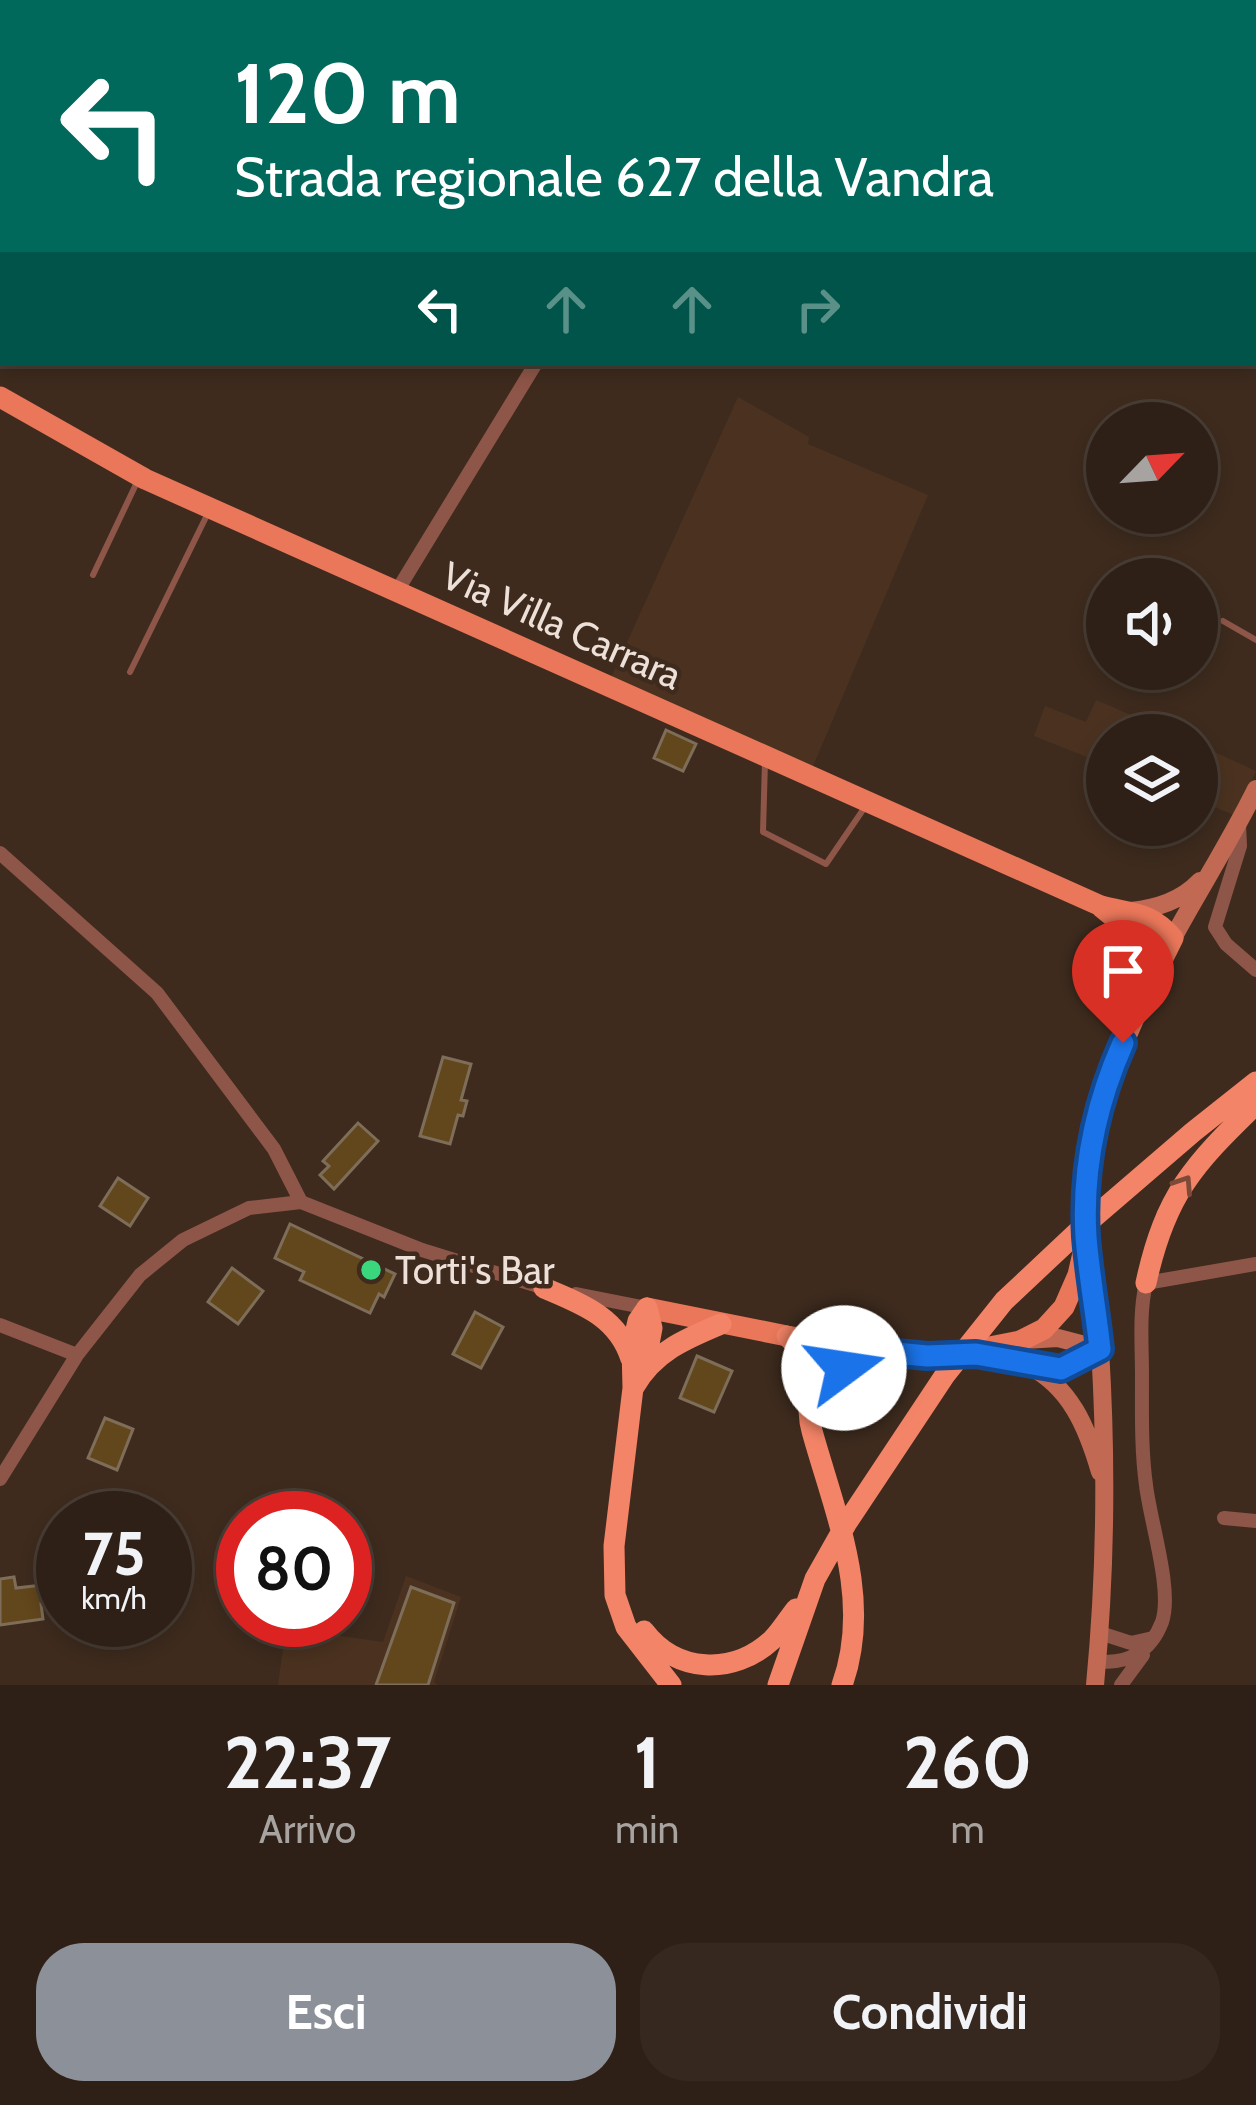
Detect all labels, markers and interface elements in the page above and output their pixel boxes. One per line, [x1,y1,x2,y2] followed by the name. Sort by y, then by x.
[234,42,461,144] text: 120 m
[36,48,192,204] icon: left
[234,144,994,210] text: Strada regionale 627 della Vandra
[407,276,473,342] icon: left
[533,276,599,342] icon: ahead
[659,276,725,342] icon: ahead
[785,276,851,342] icon: right
[1086,402,1218,534] north arrow
[1086,402,1218,846] map controls
[435,551,690,699] street label: Via Villa Carrara
[1086,558,1218,690] button: sound
[1086,714,1218,846] button: layers
[1072,920,1174,1043] pin
[1090,938,1156,1004] icon: arrive
[1170,1175,1192,1197] one-way arrow
[395,1246,555,1294] place label: Torti's Bar
[358,1257,384,1283] marker: Torti's Bar
[781,1305,907,1431] position arrow
[216,1491,372,1647] speed limit sign: 80
[83,1517,145,1590] text: 75
[81,1580,147,1617] text: km/h
[224,1719,391,1806] text: 22:37
[634,1719,660,1806] text: 1
[903,1719,1032,1806] text: 260
[259,1805,356,1853] text: Arrivo
[615,1805,679,1853] text: min
[951,1805,985,1853] text: m
[36,1943,616,2081] button: Esci
[640,1943,1220,2081] button: Condividi

